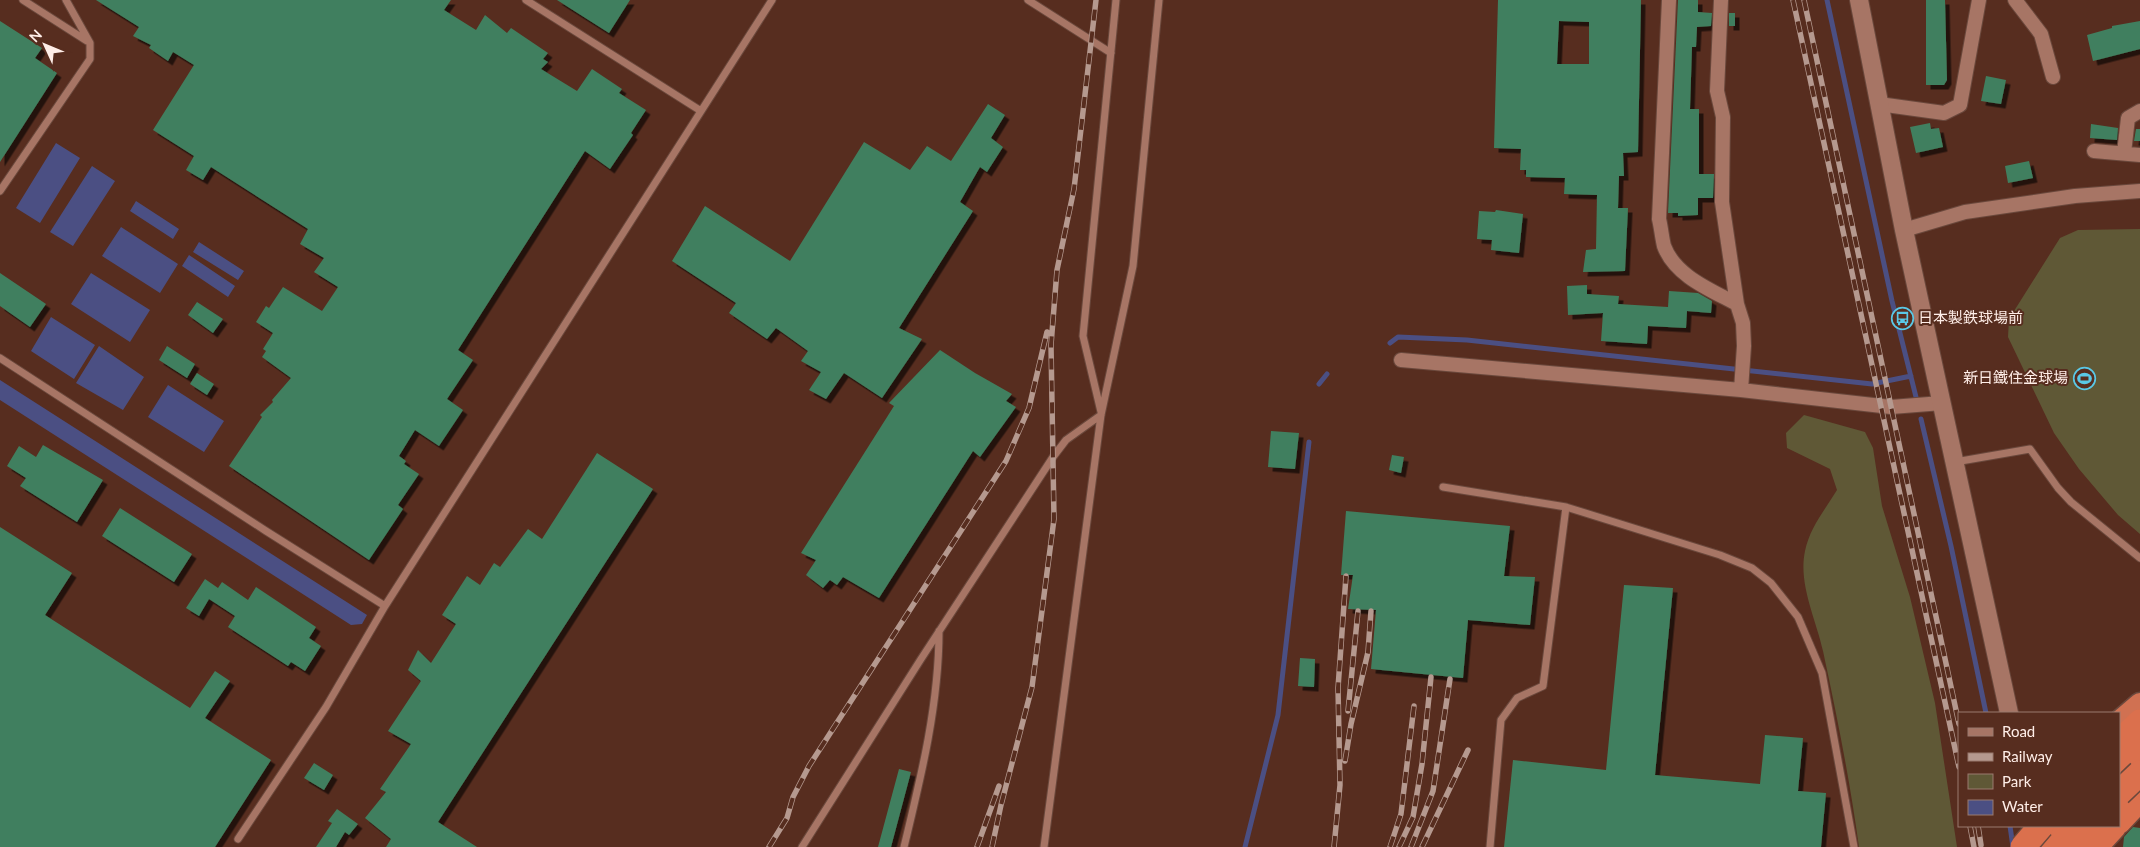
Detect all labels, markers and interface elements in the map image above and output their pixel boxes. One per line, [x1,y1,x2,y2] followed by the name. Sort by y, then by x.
[20,20,70,70] north arrow
[25,26,45,45] text: N
[1890,306,1914,330] bus stop icon: 日本製鉄球場前
[1918,308,2023,326] place label: 日本製鉄球場前
[2072,366,2096,390] sports icon: 新日鐵住金球場
[1963,368,2068,386] place label: 新日鐵住金球場
[1958,712,2120,827] legend
[2002,722,2035,740] text: Road
[2002,747,2053,765] text: Railway
[2002,772,2032,790] text: Park
[2002,797,2043,815] text: Water

